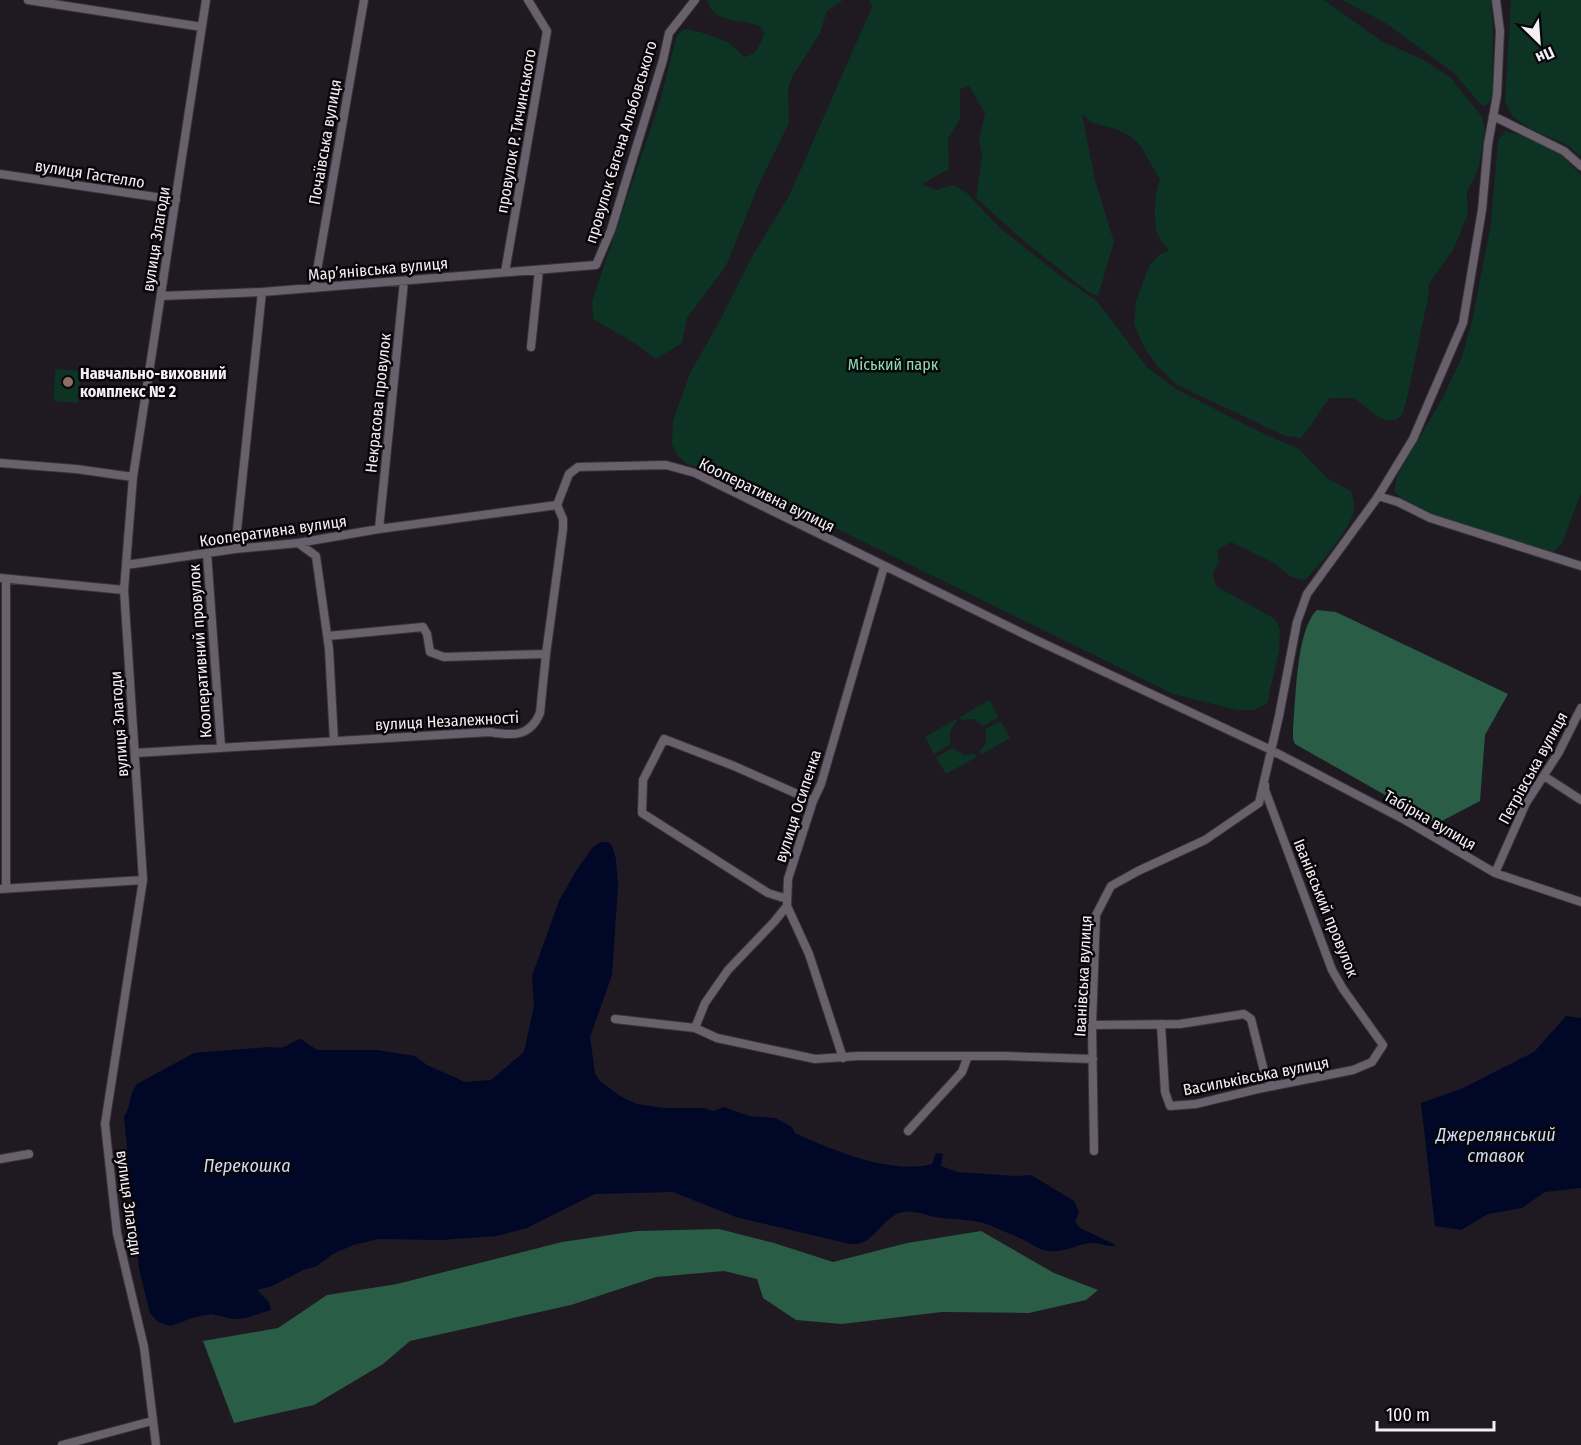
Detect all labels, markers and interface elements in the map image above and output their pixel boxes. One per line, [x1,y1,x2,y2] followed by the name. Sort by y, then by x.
[1509,12,1569,72] north arrow
[581,38,661,246] street label: провулок Євгена Альбовського
[1533,43,1557,68] text: Пн
[492,47,540,215] street label: провулок Р. Тичинського
[305,78,345,206] street label: Почаївська вулиця
[34,156,146,192] street label: вулиця Гастелло
[138,185,174,293] street label: вулиця Злагоди
[307,253,449,285] street label: Мар’янівська вулиця
[361,332,395,474] street label: Некрасова провулок
[848,355,939,374] park label: Міський парк
[80,364,226,401] place label: Навчально-виховний комплекс № 2
[61,375,75,389] marker: Навчально-виховний комплекс № 2
[696,454,838,536] street label: Кооперативна вулиця
[198,511,348,551] street label: Кооперативна вулиця
[184,563,216,739] street label: Кооперативний провулок
[106,670,132,778] street label: вулиця Злагоди
[374,708,520,734] street label: вулиця Незалежності
[1494,709,1572,827] street label: Петрівська вулиця
[771,747,825,865] street label: вулиця Осипенка
[1380,786,1480,854] street label: Табірна вулиця
[1290,836,1363,980] street label: Іванівський провулок
[1070,915,1096,1037] street label: Іванівська вулиця
[1181,1053,1331,1099] street label: Васильківська вулиця
[1434,1124,1556,1167] water label: Джерелянський ставок
[112,1149,146,1257] street label: вулиця Злагоди
[204,1155,291,1177] water label: Перекошка
[1377,1394,1494,1432] scale bar
[1386,1404,1430,1426] text: 100 m

